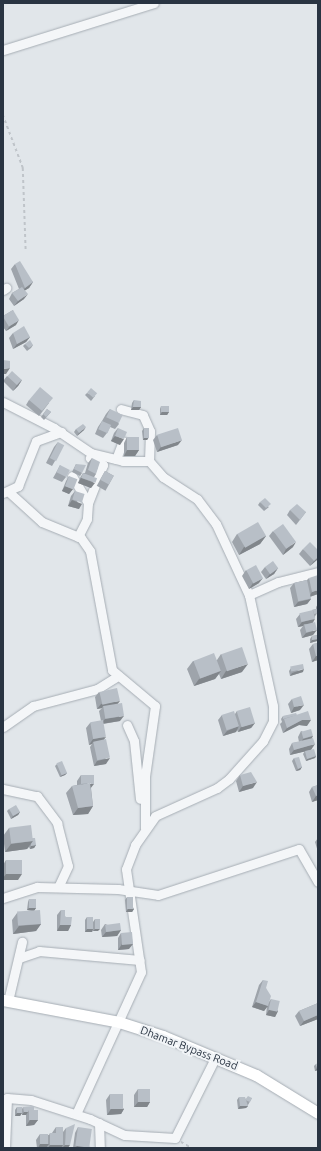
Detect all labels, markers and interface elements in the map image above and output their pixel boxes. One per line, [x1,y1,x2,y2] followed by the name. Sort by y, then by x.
[138,1023,240,1073] street label: Dhamar Bypass Road

